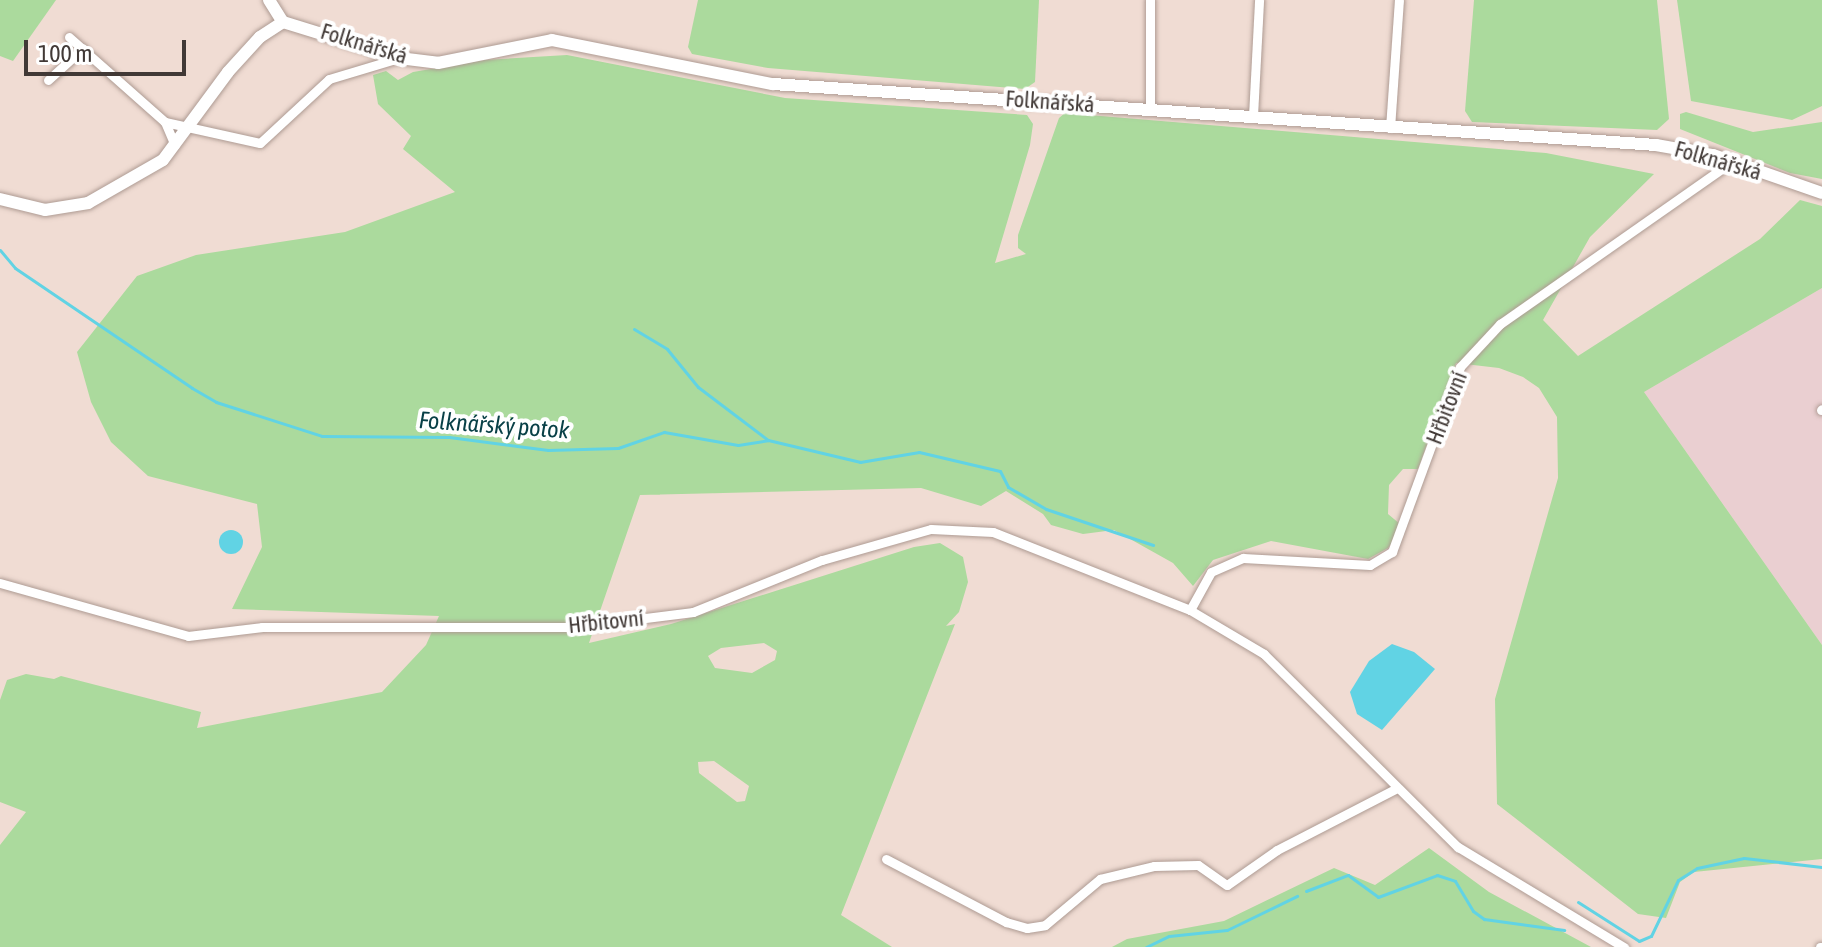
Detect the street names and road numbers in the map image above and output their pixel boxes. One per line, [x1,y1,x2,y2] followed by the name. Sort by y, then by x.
[317,18,411,70] street label: Folknářská
[1005,86,1095,118] street label: Folknářská
[1671,136,1765,186] street label: Folknářská
[1421,368,1473,448] street label: Hřbitovní
[567,605,645,639] street label: Hřbitovní

